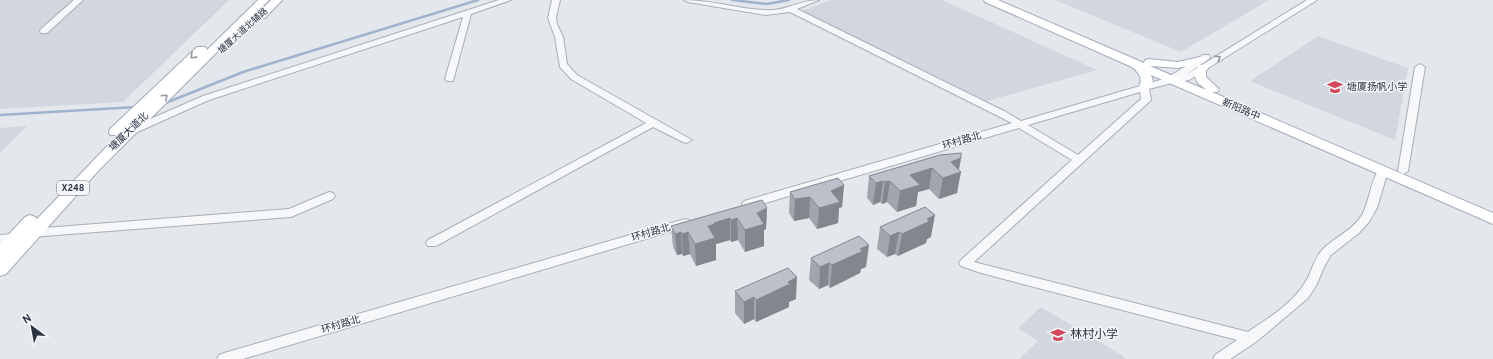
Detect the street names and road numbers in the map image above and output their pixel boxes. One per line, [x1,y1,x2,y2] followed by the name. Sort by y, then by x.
[215,5,270,56] street label: 塘厦大道北辅路
[1220,96,1262,124] street label: 新阳路中
[107,110,151,154] street label: 塘厦大道北
[941,129,983,153] street label: 环村路北
[57,181,89,195] road number: X248
[630,221,672,245] street label: 环村路北
[320,313,362,337] street label: 环村路北

